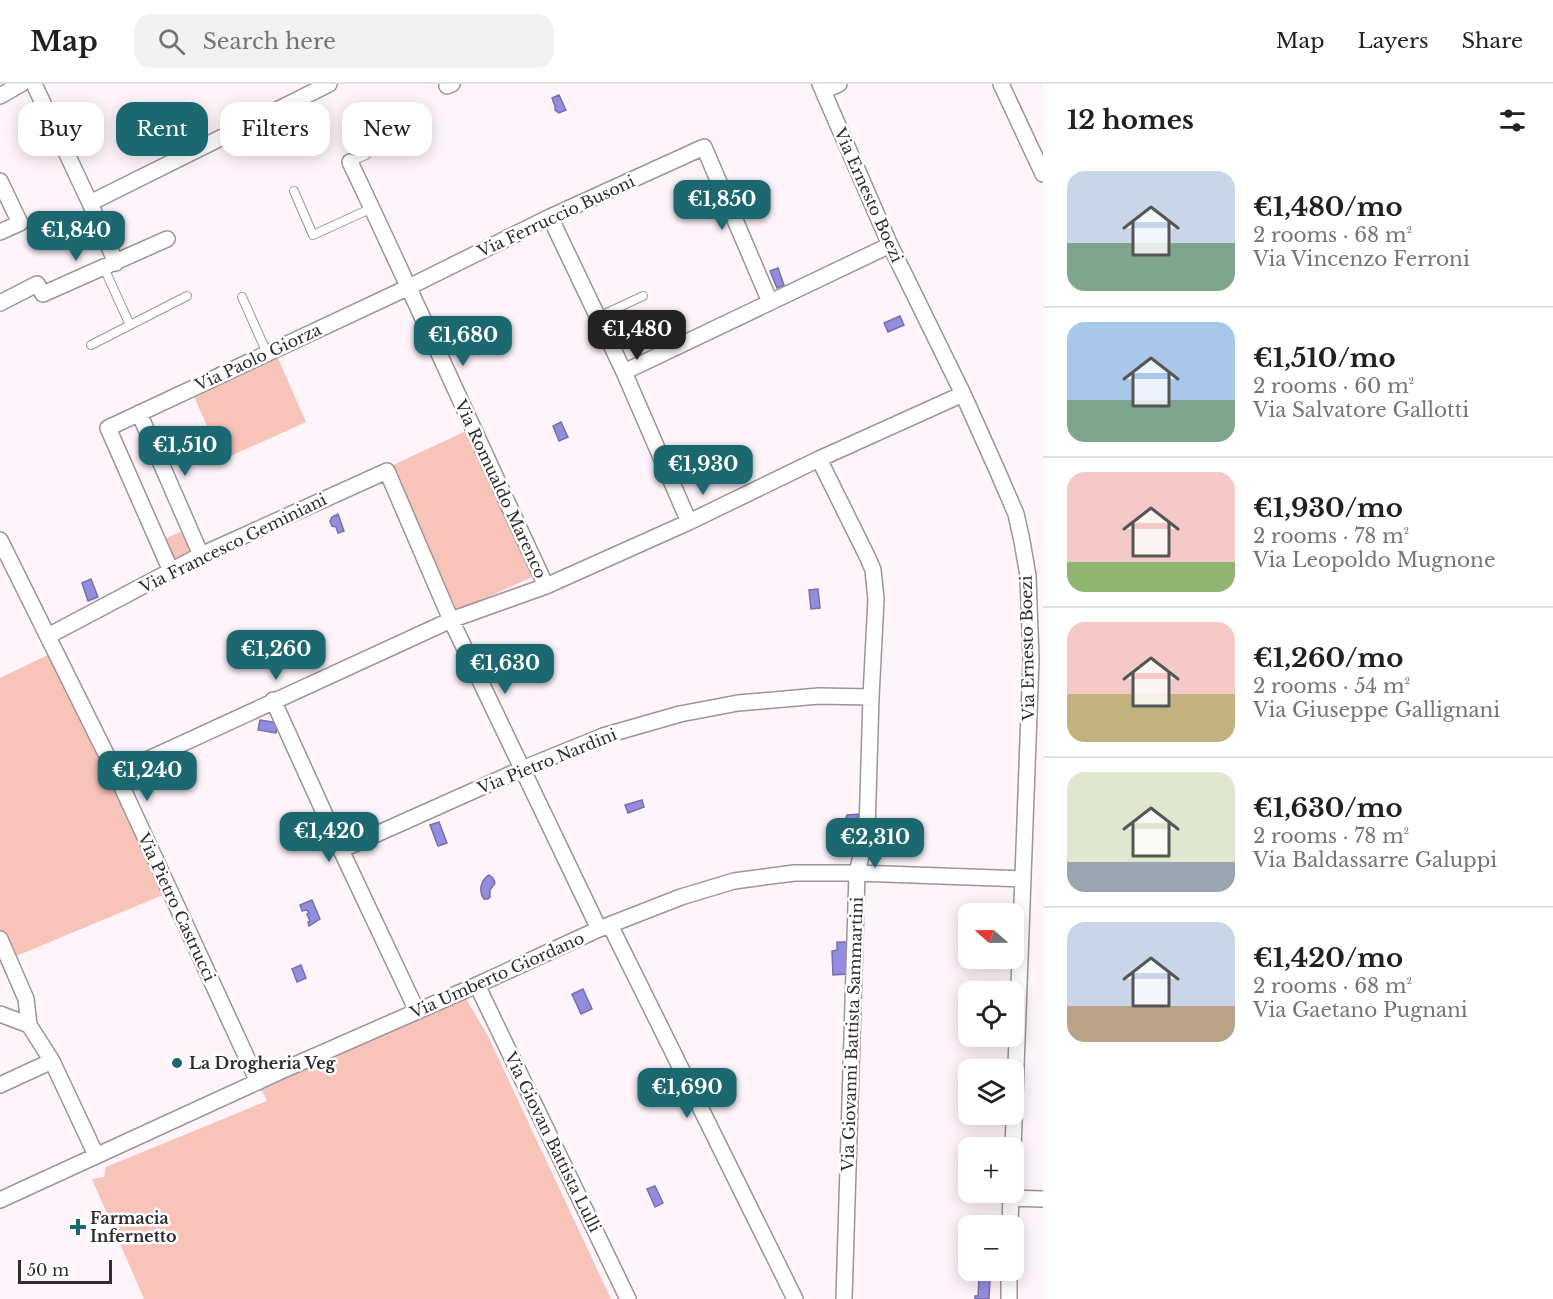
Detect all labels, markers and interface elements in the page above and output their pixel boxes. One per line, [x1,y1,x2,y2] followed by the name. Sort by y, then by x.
[134,14,554,68] search box
[30,24,98,59] text: Map
[155,25,188,58] icon: search
[203,28,336,55] text: Search here
[1276,28,1325,54] text: Map
[1358,28,1429,54] text: Layers
[1462,28,1523,54] text: Share
[18,102,104,156] chip: Buy
[116,102,208,156] chip: Rent
[220,102,330,156] chip: Filters
[342,102,432,156] chip: New
[1067,104,1194,136] text: 12 homes
[1496,104,1529,137] icon: filters
[830,124,908,266] street label: Via Ernesto Boezi
[473,171,638,262] street label: Via Ferruccio Busoni
[673,180,771,231] pin: €1,850
[688,187,756,211] text: €1,850
[1253,191,1403,223] text: €1,480/mo
[1115,195,1187,267] icon: home
[27,211,125,262] pin: €1,840
[41,218,111,242] text: €1,840
[1253,223,1412,247] text: 2 rooms · 68 m²
[1253,247,1470,271] text: Via Vincenzo Ferroni
[588,310,686,361] pin: €1,480
[414,316,512,367] pin: €1,680
[602,317,672,341] text: €1,480
[191,319,324,395] street label: Via Paolo Giorza
[428,323,498,347] text: €1,680
[1253,342,1396,374] text: €1,510/mo
[1115,346,1187,418] icon: home
[1253,374,1414,398] text: 2 rooms · 60 m²
[450,396,551,582] street label: Via Romualdo Marenco
[1253,398,1469,422] text: Via Salvatore Gallotti
[136,426,234,477] pin: €1,510
[153,433,217,457] text: €1,510
[654,445,752,496] pin: €1,930
[668,452,738,476] text: €1,930
[135,489,330,597] street label: Via Francesco Geminiani
[1253,492,1403,524] text: €1,930/mo
[1115,496,1187,568] icon: home
[1253,524,1409,548] text: 2 rooms · 78 m²
[1253,548,1495,572] text: Via Leopoldo Mugnone
[1016,575,1038,722] street label: Via Ernesto Boezi
[227,630,325,681] pin: €1,260
[241,637,311,661] text: €1,260
[1253,642,1403,674] text: €1,260/mo
[456,644,554,695] pin: €1,630
[1115,646,1187,718] icon: home
[470,651,540,675] text: €1,630
[1253,674,1410,698] text: 2 rooms · 54 m²
[1253,698,1500,722] text: Via Giuseppe Gallignani
[474,724,620,798] street label: Via Pietro Nardini
[98,751,196,802] pin: €1,240
[112,758,182,782] text: €1,240
[1253,792,1403,824] text: €1,630/mo
[1115,796,1187,868] icon: home
[280,812,378,863] pin: €1,420
[826,818,924,869] pin: €2,310
[294,819,364,843] text: €1,420
[1253,824,1409,848] text: 2 rooms · 78 m²
[840,825,910,849] text: €2,310
[133,829,220,985] street label: Via Pietro Castrucci
[1253,848,1497,872] text: Via Baldassarre Galuppi
[837,896,867,1173] street label: Via Giovanni Battista Sammartini
[958,903,1024,969] north arrow
[958,903,1024,1281] map controls
[406,928,587,1023] street label: Via Umberto Giordano
[1253,942,1403,974] text: €1,420/mo
[1115,946,1187,1018] icon: home
[1253,974,1412,998] text: 2 rooms · 68 m²
[958,981,1024,1047] button: locate
[1253,998,1468,1022] text: Via Gaetano Pugnani
[500,1048,606,1236] street label: Via Giovan Battista Lulli
[189,1053,337,1073] place label: La Drogheria Veg
[170,1056,184,1070] marker: La Drogheria Veg
[958,1059,1024,1125] button: layers
[638,1068,736,1119] pin: €1,690
[652,1075,723,1099] text: €1,690
[958,1137,1024,1203] button: +
[90,1208,176,1246] place label: Farmacia Infernetto
[958,1215,1024,1281] button: −
[71,1220,85,1234] marker: Farmacia Infernetto
[18,1257,112,1284] scale bar
[27,1260,69,1280] text: 50 m

